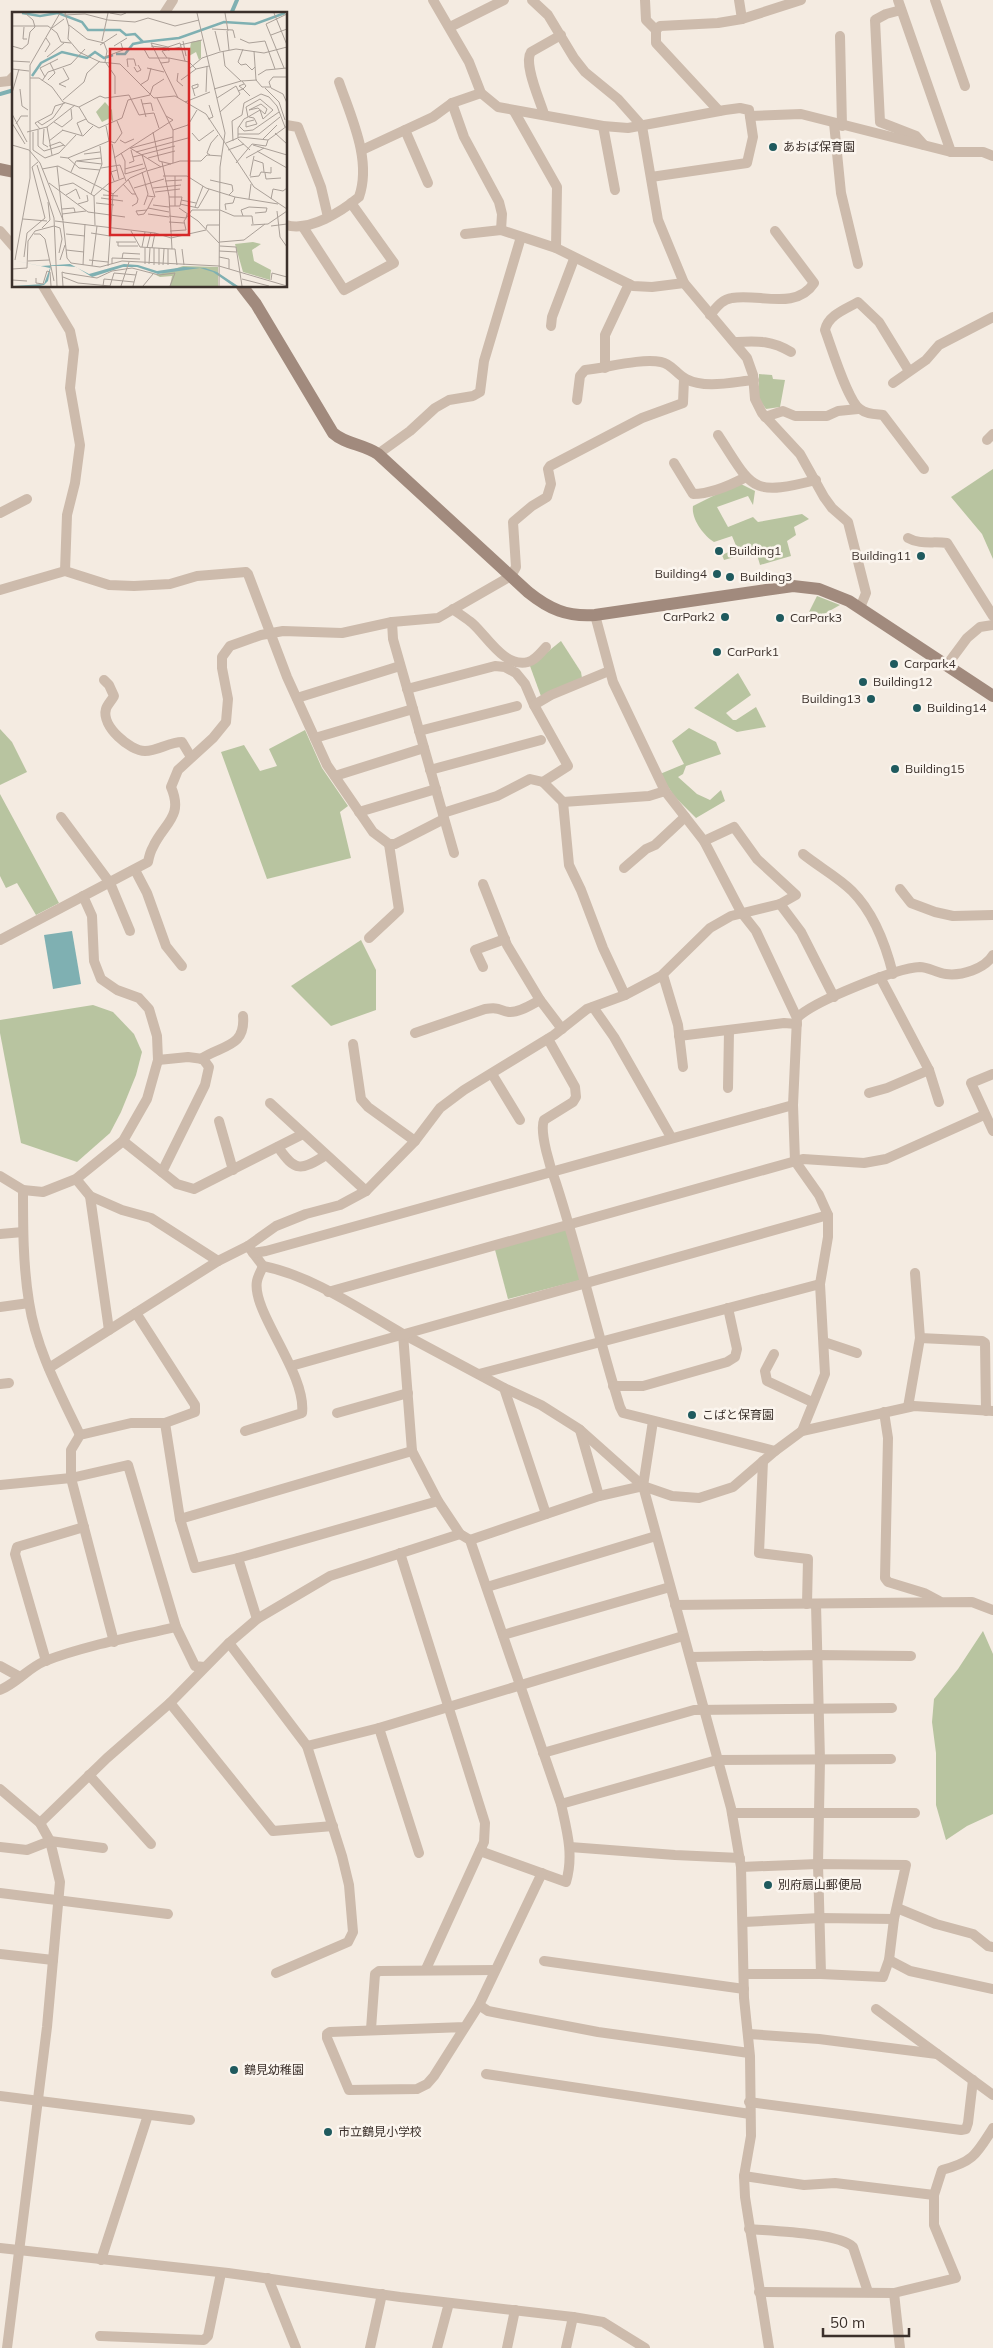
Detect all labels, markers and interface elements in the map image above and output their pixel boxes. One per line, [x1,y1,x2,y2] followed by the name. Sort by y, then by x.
[12,12,288,288] inset map
[783,139,855,154] place label: あおば保育園
[767,141,779,153] marker: あおば保育園
[729,543,781,558] place label: Building1
[713,545,725,557] marker: Building1
[851,548,911,563] place label: Building11
[915,550,927,562] marker: Building11
[655,566,707,581] place label: Building4
[711,568,723,580] marker: Building4
[740,569,792,584] place label: Building3
[724,571,736,583] marker: Building3
[663,609,715,624] place label: CarPark2
[790,610,842,625] place label: CarPark3
[719,611,731,623] marker: CarPark2
[774,612,786,624] marker: CarPark3
[727,644,779,659] place label: CarPark1
[711,646,723,658] marker: CarPark1
[904,656,956,671] place label: Carpark4
[888,658,900,670] marker: Carpark4
[873,674,933,689] place label: Building12
[857,676,869,688] marker: Building12
[801,691,861,706] place label: Building13
[865,693,877,705] marker: Building13
[927,700,987,715] place label: Building14
[911,702,923,714] marker: Building14
[905,761,965,776] place label: Building15
[889,763,901,775] marker: Building15
[702,1407,774,1422] place label: こばと保育園
[686,1409,698,1421] marker: こばと保育園
[778,1877,862,1892] place label: 別府扇山郵便局
[762,1879,774,1891] marker: 別府扇山郵便局
[244,2062,304,2077] place label: 鶴見幼稚園
[228,2064,240,2076] marker: 鶴見幼稚園
[338,2124,422,2139] place label: 市立鶴見小学校
[322,2126,334,2138] marker: 市立鶴見小学校
[823,2306,909,2338] scale bar
[830,2313,865,2332] text: 50 m

